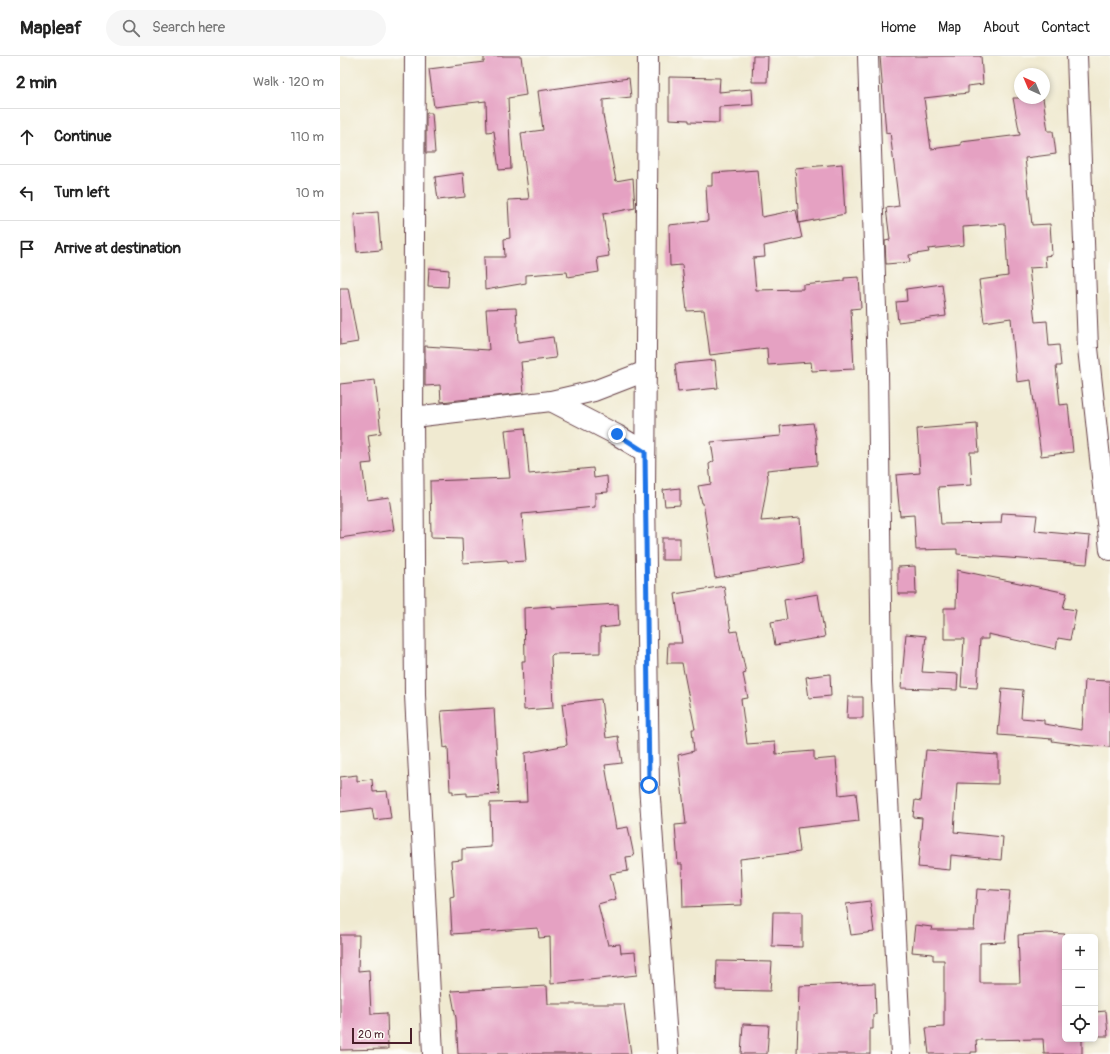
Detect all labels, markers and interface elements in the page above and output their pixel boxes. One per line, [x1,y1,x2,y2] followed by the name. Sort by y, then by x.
[106,10,386,46] search box
[20,16,82,40] text: Mapleaf
[120,17,142,39] icon: search
[152,18,225,37] text: Search here
[881,19,916,36] text: Home
[938,19,961,36] text: Map
[983,19,1019,36] text: About
[1041,19,1090,36] text: Contact
[1014,68,1050,104] north arrow
[16,72,57,93] text: 2 min
[253,74,324,90] text: Walk · 120 m
[16,126,38,148] icon: ahead
[54,127,112,146] text: Continue
[291,129,324,145] text: 110 m
[16,182,38,204] icon: left
[54,183,110,202] text: Turn left
[296,185,324,201] text: 10 m
[16,238,38,260] icon: arrive
[54,239,181,258] text: Arrive at destination
[608,425,626,443] route end
[640,776,658,794] route start
[1062,934,1098,1042] map controls
[1062,934,1098,970] button: +
[1062,970,1098,1006] button: −
[1062,1006,1098,1042] button: locate
[352,1026,412,1045] scale bar
[358,1028,384,1041] text: 20 m

